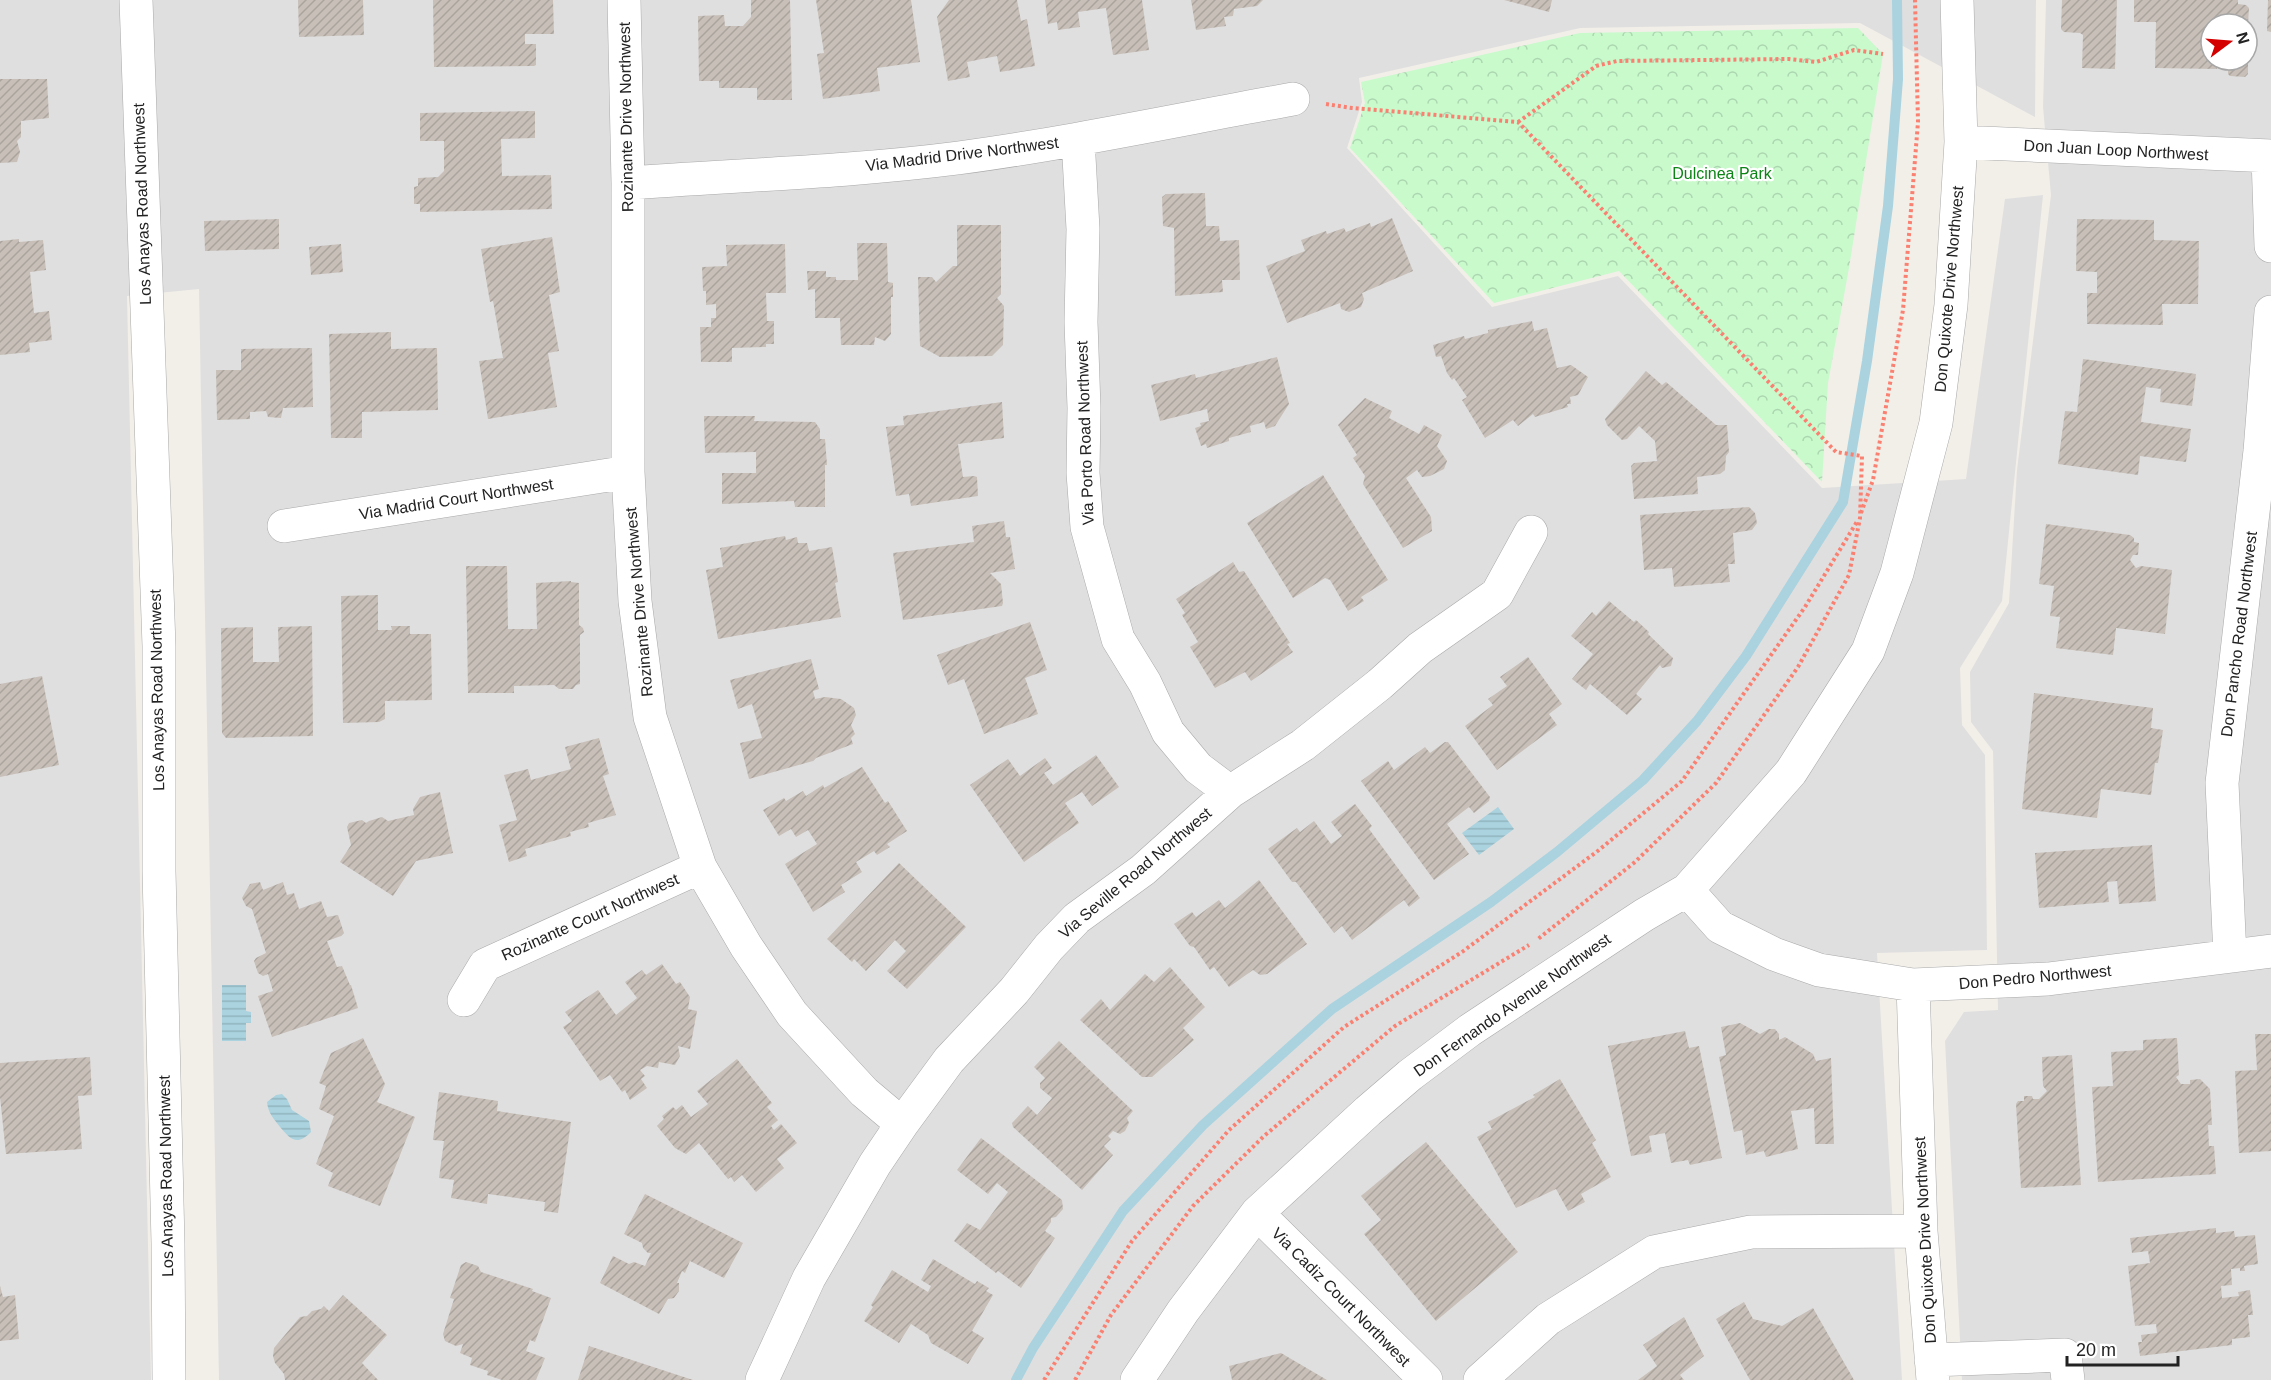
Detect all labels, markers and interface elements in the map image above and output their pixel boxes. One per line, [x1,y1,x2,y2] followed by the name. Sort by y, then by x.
[2199,12,2259,72] north arrow
[616,21,636,212] street label: Rozinante Drive Northwest
[2233,30,2253,46] text: N
[130,102,154,305] street label: Los Anayas Road Northwest
[864,134,1060,174] street label: Via Madrid Drive Northwest
[2023,137,2209,163] street label: Don Juan Loop Northwest
[1672,165,1773,182] park label: Dulcinea Park
[1932,185,1967,393] street label: Don Quixote Drive Northwest
[1073,340,1097,526] street label: Via Porto Road Northwest
[358,475,555,523] street label: Via Madrid Court Northwest
[622,506,656,698] street label: Rozinante Drive Northwest
[2218,530,2260,738] street label: Don Pancho Road Northwest
[147,588,167,791] street label: Los Anayas Road Northwest
[1055,804,1215,942] street label: Via Seville Road Northwest
[499,870,682,964] street label: Rozinante Court Northwest
[1410,930,1614,1080] street label: Don Fernando Avenue Northwest
[1958,962,2112,992] street label: Don Pedro Northwest
[156,1074,176,1277] street label: Los Anayas Road Northwest
[1911,1136,1939,1344] street label: Don Quixote Drive Northwest
[1268,1224,1414,1370] street label: Via Cadiz Court Northwest
[2067,1329,2178,1367] scale bar
[2076,1340,2116,1360] text: 20 m

